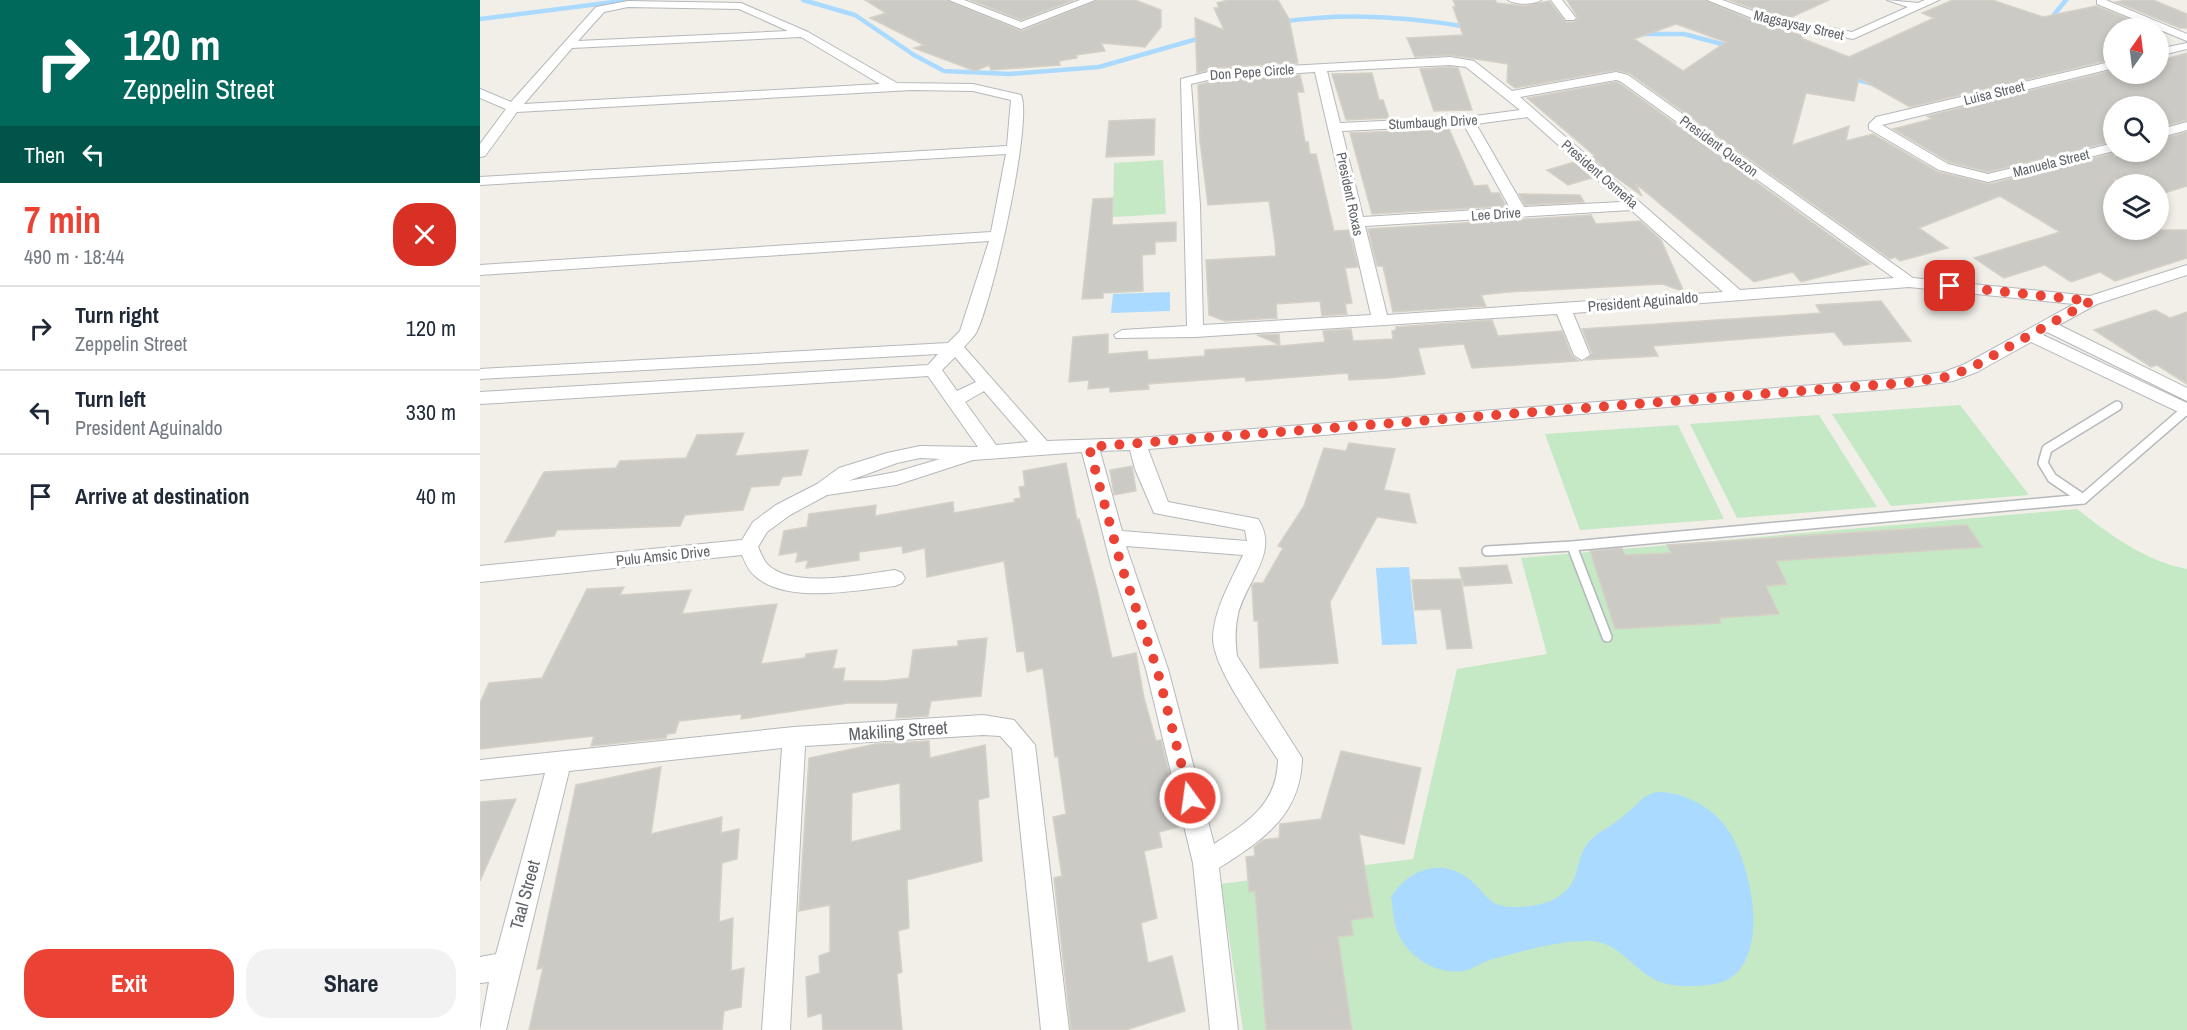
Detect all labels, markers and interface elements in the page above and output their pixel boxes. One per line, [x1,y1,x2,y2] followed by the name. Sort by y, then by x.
[1752,6,1846,44] street label: Magsaysay Street
[123,17,221,73] text: 120 m
[2103,18,2169,84] north arrow
[2103,18,2169,240] map controls
[24,24,102,102] icon: right
[1209,60,1295,84] street label: Don Pepe Circle
[123,71,274,107] text: Zeppelin Street
[1962,77,2026,109] street label: Luisa Street
[2103,96,2169,162] button: search
[1388,111,1478,133] street label: Stumbaugh Drive
[1676,112,1762,180] street label: President Quezon
[1558,136,1642,213] street label: President Osmeña
[77,138,110,171] icon: left
[24,140,65,170] text: Then
[2011,145,2091,181] street label: Manuela Street
[1332,151,1368,238] street label: President Roxas
[2103,174,2169,240] button: layers
[24,196,101,244] text: 7 min
[393,203,456,266] button: close
[1471,203,1521,225] street label: Lee Drive
[24,243,124,270] text: 490 m · 18:44
[1924,260,1975,311] pin
[1933,269,1966,302] icon: arrive
[1587,286,1699,317] street label: President Aguinaldo
[75,300,159,330] text: Turn right
[24,312,57,345] icon: right
[406,313,456,343] text: 120 m
[75,330,187,357] text: Zeppelin Street
[75,384,146,414] text: Turn left
[24,396,57,429] icon: left
[406,397,456,427] text: 330 m
[75,414,223,441] text: President Aguinaldo
[24,480,57,513] icon: arrive
[75,481,249,511] text: Arrive at destination
[416,481,456,511] text: 40 m
[615,540,711,571] street label: Pulu Amsic Drive
[848,715,948,746] street label: Makiling Street
[1158,766,1222,830] position arrow
[503,857,546,932] street label: Taal Street
[24,949,234,1018] button: Exit
[246,949,456,1018] button: Share

